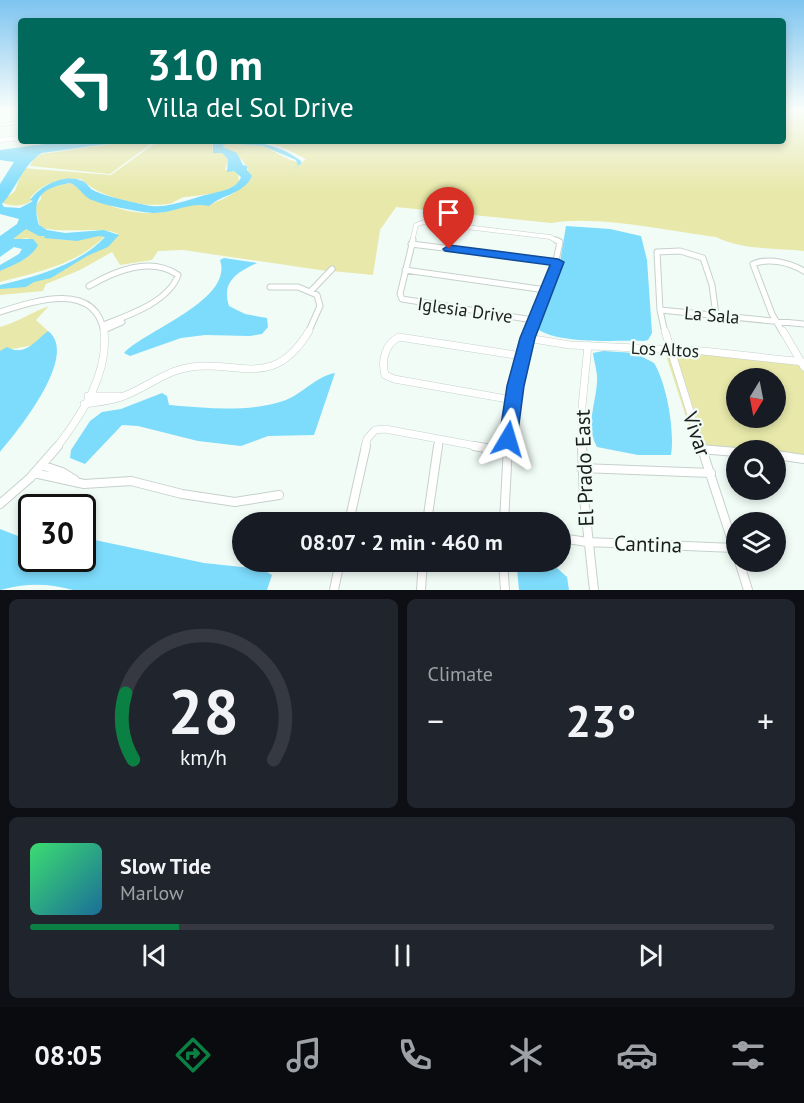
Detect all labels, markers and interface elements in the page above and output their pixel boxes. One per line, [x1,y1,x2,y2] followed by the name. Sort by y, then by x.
[147,37,263,92] text: 310 m
[48,42,126,120] icon: left
[147,90,354,124] text: Villa del Sol Drive
[423,187,474,249] pin
[432,196,465,229] icon: arrive
[416,292,514,328] street label: Iglesia Drive
[683,301,741,329] street label: La Sala
[630,336,700,362] street label: Los Altos
[726,368,786,428] north arrow
[726,368,786,572] map controls
[476,407,540,471] position arrow
[677,407,717,460] street label: Vivar
[568,409,600,527] street label: El Prado East
[726,440,786,500] button: search
[18,494,96,572] speed limit sign: 30
[726,512,786,572] button: layers
[300,528,503,556] text: 08:07 · 2 min · 460 m
[613,529,683,559] street label: Cantina
[428,661,493,687] text: Climate
[168,670,239,751] text: 28
[565,691,636,749] text: 23°
[428,699,444,742] text: −
[757,699,774,742] text: +
[180,744,227,772] text: km/h
[120,852,211,880] text: Slow Tide
[120,880,184,906] text: Marlow
[138,939,171,972] icon: previous
[386,939,419,972] icon: pause
[634,939,667,972] icon: next
[172,1034,214,1076] icon: directions
[283,1034,325,1076] icon: music
[394,1034,436,1076] icon: phone
[505,1034,547,1076] icon: climate
[616,1034,658,1076] icon: car
[727,1034,769,1076] icon: filters
[35,1038,103,1072] text: 08:05

